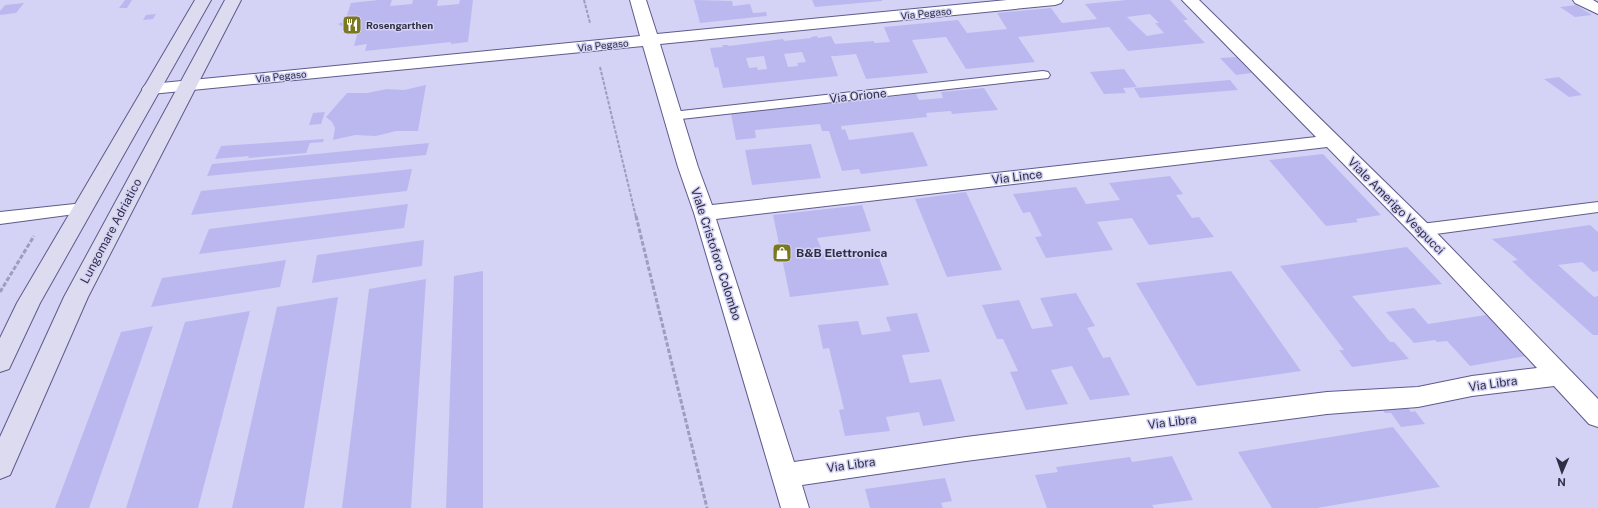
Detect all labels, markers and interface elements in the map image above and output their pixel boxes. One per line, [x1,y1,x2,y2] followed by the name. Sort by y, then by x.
[900,4,952,22] street label: Via Pegaso
[341,14,363,36] restaurant icon: Rosengarthen
[366,19,433,31] place label: Rosengarthen
[577,36,629,54] street label: Via Pegaso
[255,67,307,85] street label: Via Pegaso
[829,86,888,106] street label: Via Orione
[1345,155,1447,257] street label: Viale Amerigo Vespucci
[991,167,1043,187] street label: Via Lince
[77,176,145,286] street label: Lungomare Adriatico
[688,186,744,322] street label: Viale Cristoforo Colombo
[771,242,793,264] shop icon: B&B Elettronica
[796,246,888,260] place label: B&B Elettronica
[1468,374,1518,394] street label: Via Libra
[1147,412,1197,432] street label: Via Libra
[1542,452,1582,492] north arrow
[826,455,876,475] street label: Via Libra
[1557,476,1566,488] text: N

